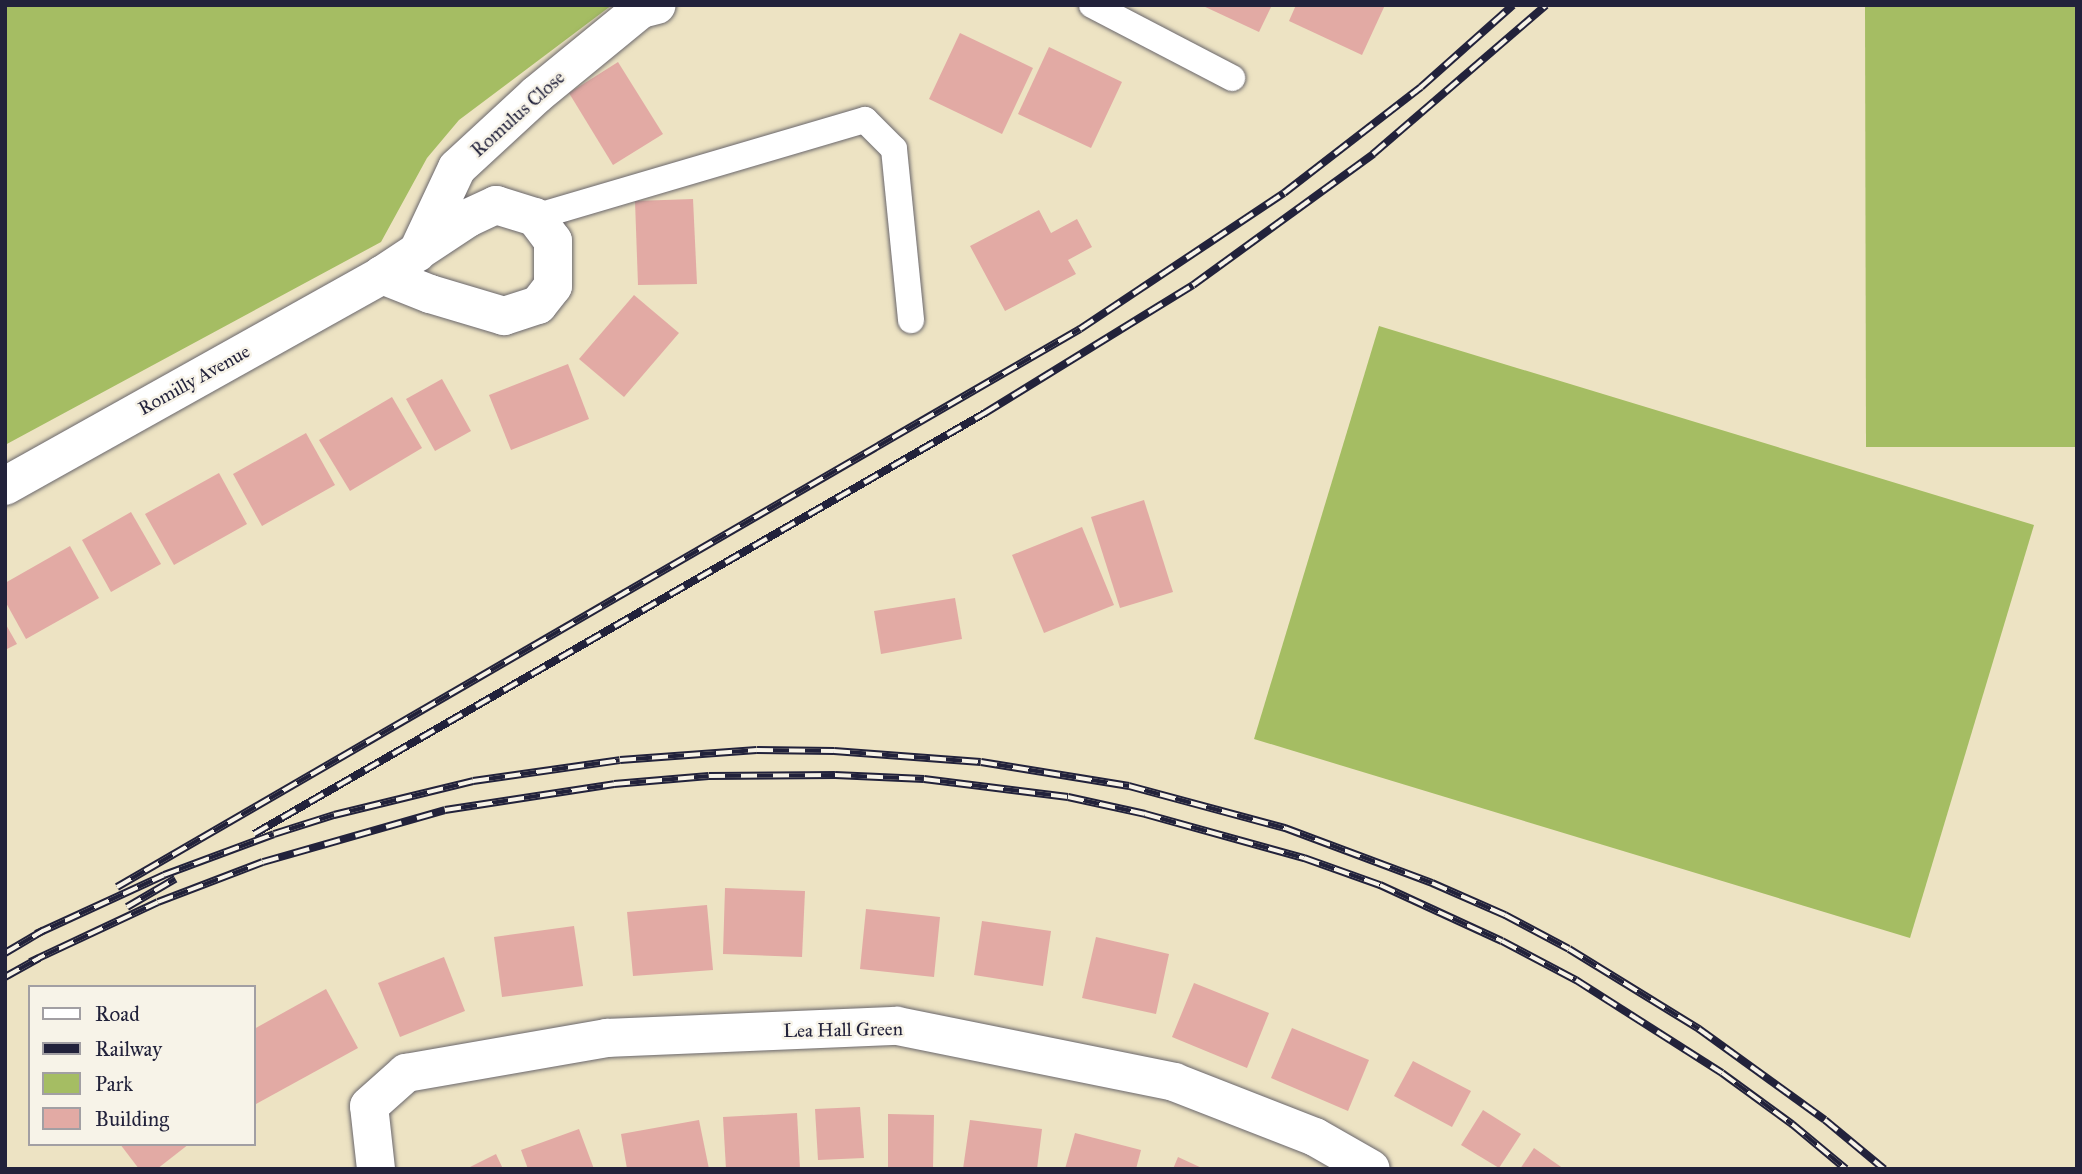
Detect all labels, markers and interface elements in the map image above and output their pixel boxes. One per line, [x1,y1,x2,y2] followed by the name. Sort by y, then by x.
[467,66,569,162] street label: Romulus Close
[134,340,254,420] street label: Romilly Avenue
[28,985,256,1146] legend
[95,1001,140,1027] text: Road
[783,1018,903,1042] street label: Lea Hall Green
[95,1036,162,1062] text: Railway
[95,1071,133,1097] text: Park
[95,1106,169,1132] text: Building

